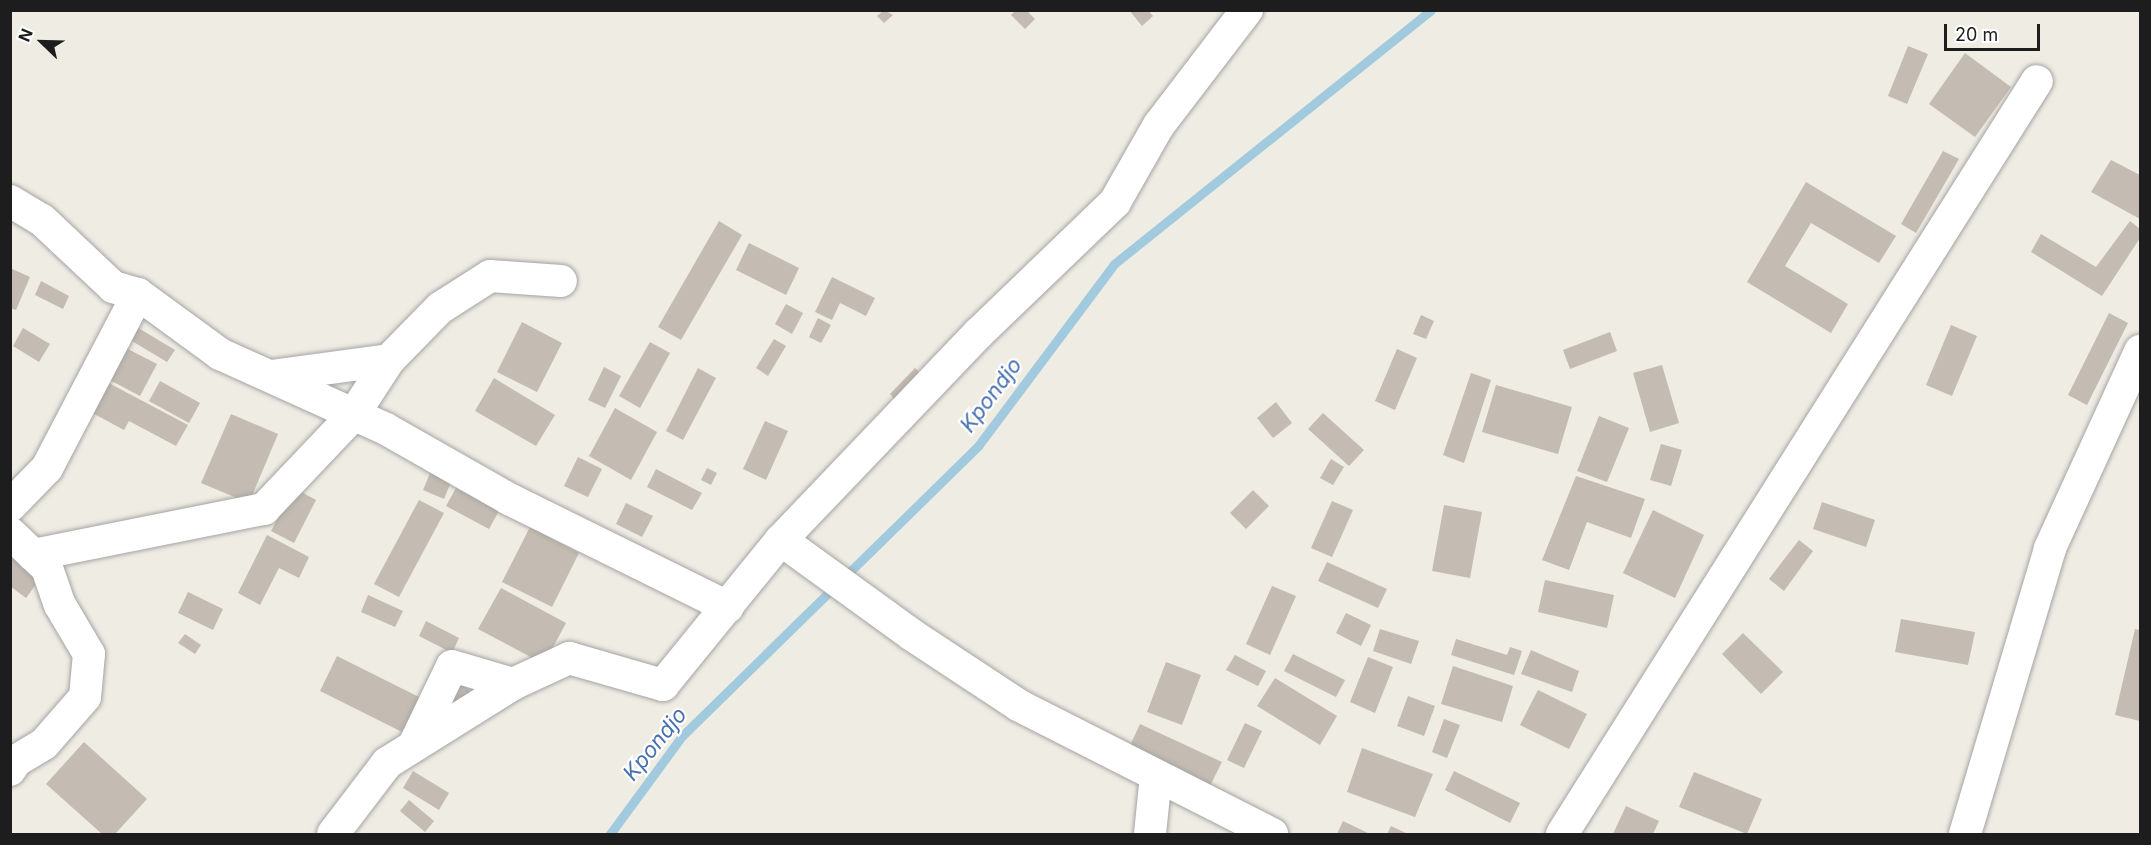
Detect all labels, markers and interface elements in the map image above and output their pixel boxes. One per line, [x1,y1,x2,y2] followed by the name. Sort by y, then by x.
[12,12,72,72] north arrow
[1947,12,2043,50] scale bar
[1955,24,1998,45] text: 20 m
[14,25,37,44] text: N
[954,353,1028,437] water label: Kpondjo
[618,702,692,786] water label: Kpondjo

